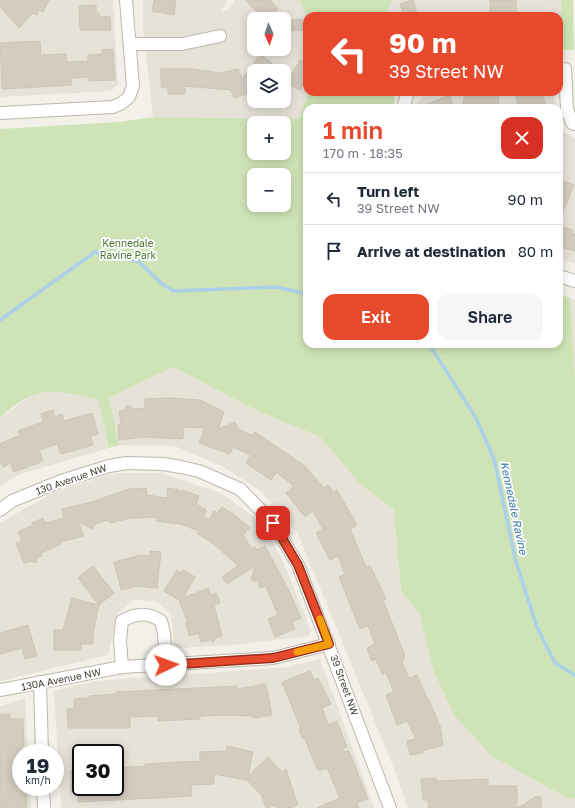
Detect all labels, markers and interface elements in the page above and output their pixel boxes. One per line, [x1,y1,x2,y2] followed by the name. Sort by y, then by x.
[247,12,291,56] north arrow
[247,12,291,212] map controls
[389,26,456,59] text: 90 m
[323,28,375,80] icon: left
[389,60,504,82] text: 39 Street NW
[247,64,291,108] button: layers
[323,115,383,144] text: 1 min
[247,116,291,160] button: +
[501,117,543,159] button: close
[323,145,403,161] text: 170 m · 18:35
[247,168,291,212] button: −
[357,182,419,200] text: Turn left
[323,188,345,210] icon: left
[508,190,543,208] text: 90 m
[357,200,440,216] text: 39 Street NW
[100,237,157,261] park label: Kennedale Ravine Park
[323,240,345,262] icon: arrive
[357,242,506,260] text: Arrive at destination
[518,242,553,260] text: 80 m
[323,294,429,340] button: Exit
[437,294,543,340] button: Share
[498,460,531,557] water label: Kennedale Ravine
[34,461,109,497] street label: 130 Avenue NW
[256,506,290,540] pin
[262,512,284,534] icon: arrive
[145,644,187,686] position arrow
[328,653,362,717] street label: 39 Street NW
[20,665,102,693] street label: 130A Avenue NW
[72,744,124,796] speed limit sign: 30
[26,753,49,777] text: 19
[25,774,51,786] text: km/h

